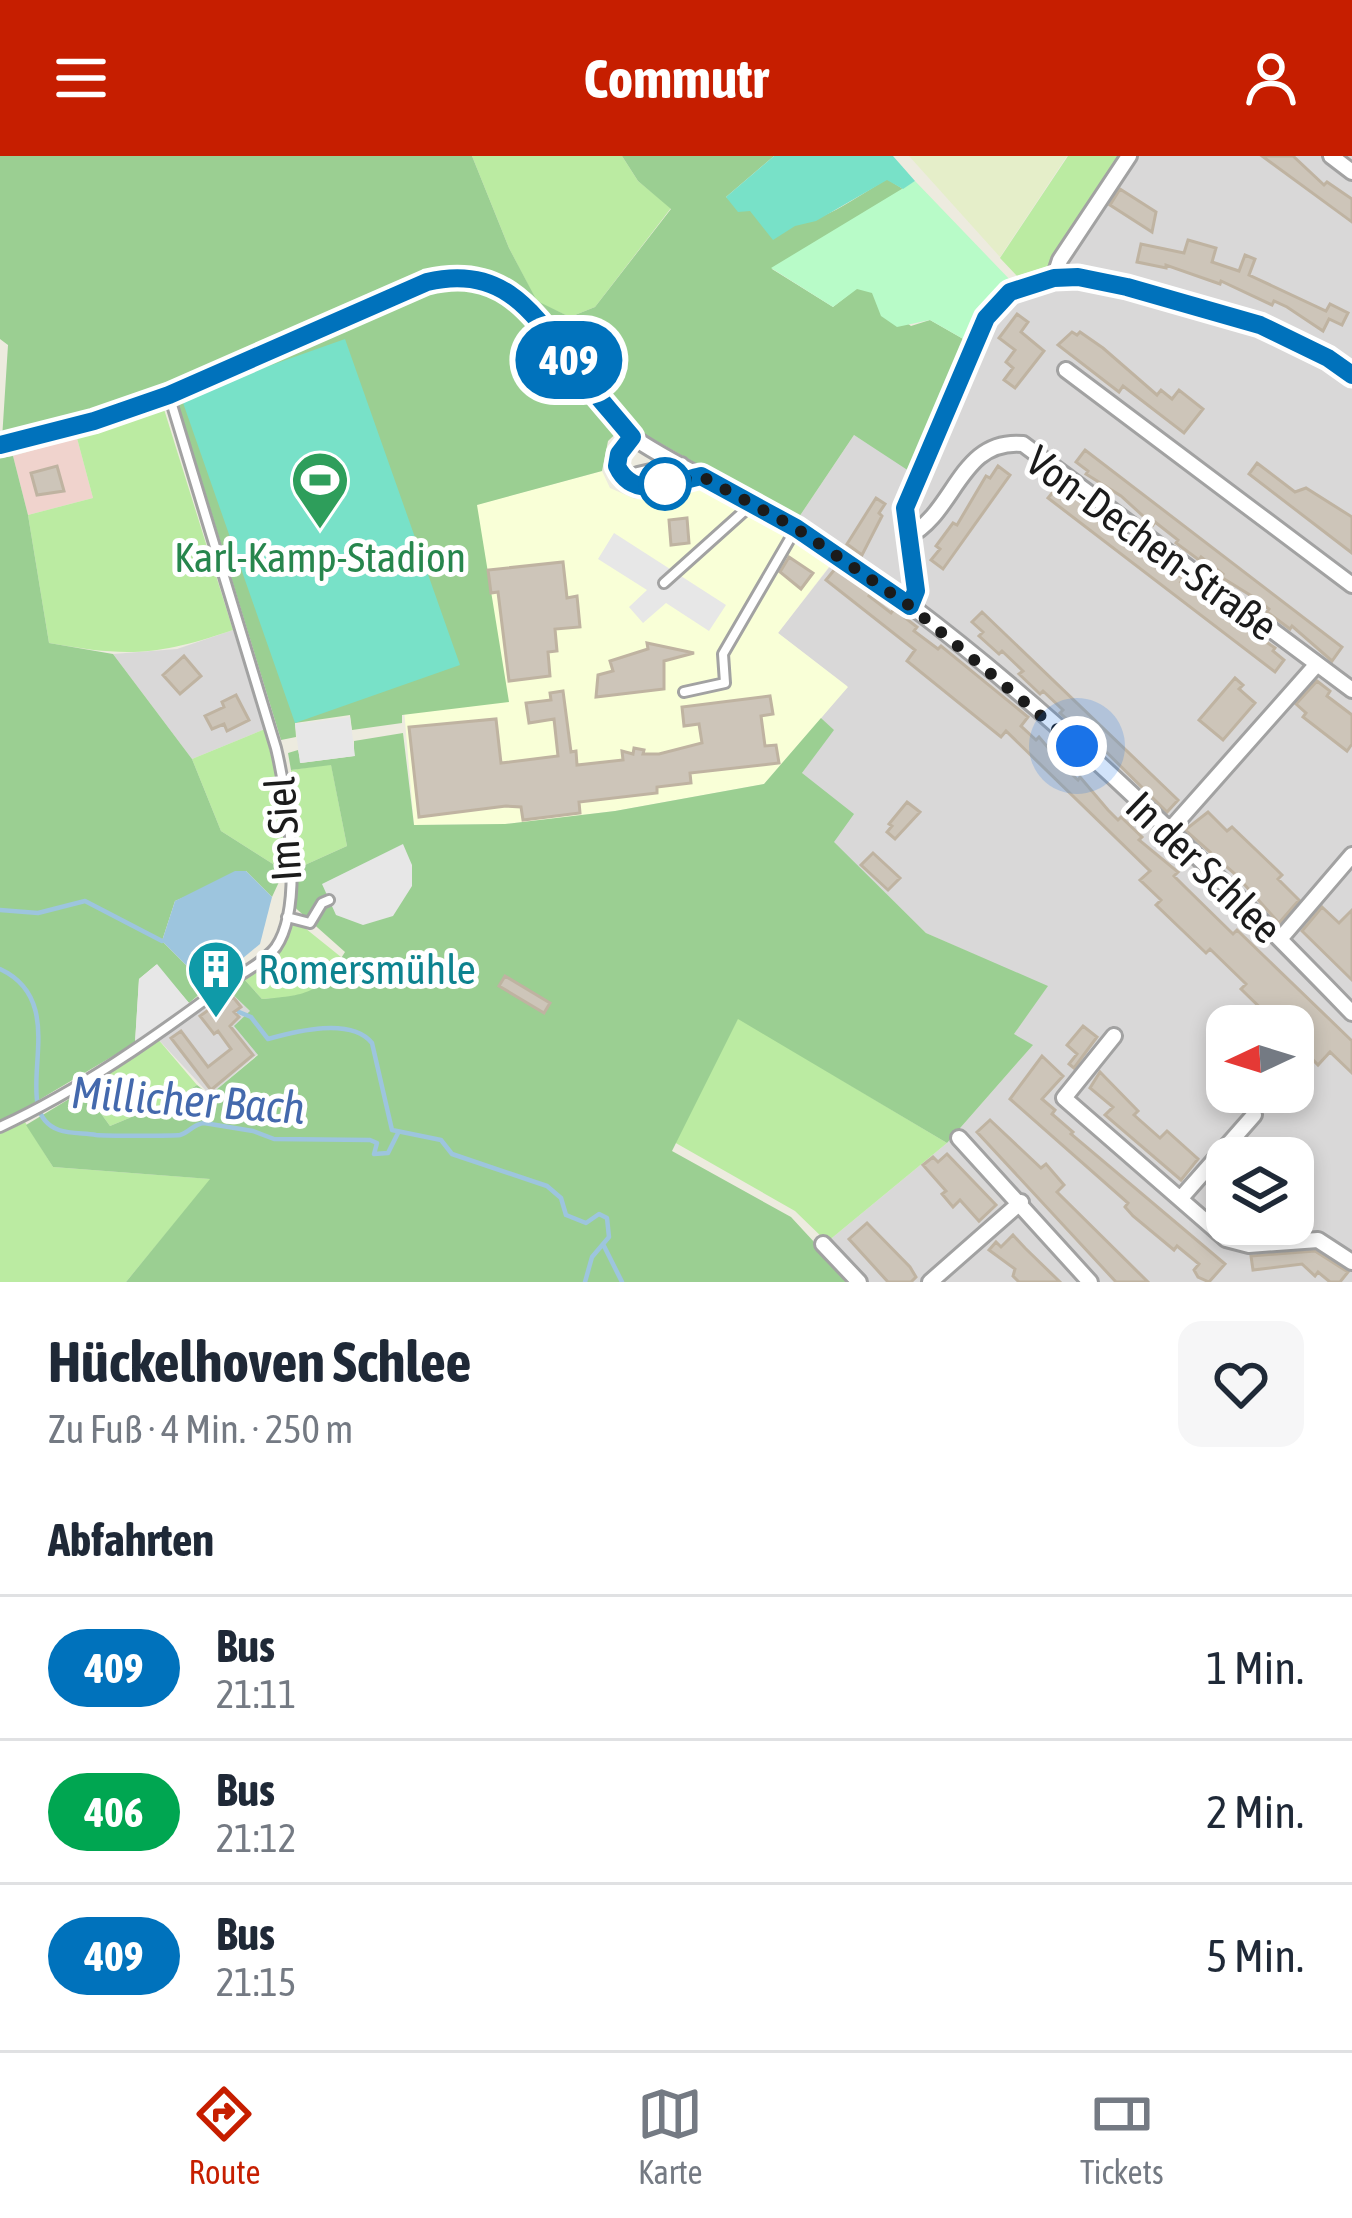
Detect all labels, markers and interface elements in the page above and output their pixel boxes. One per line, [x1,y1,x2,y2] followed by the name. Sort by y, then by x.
[48,45,114,111] icon: menu
[1238,45,1304,111] icon: person
[583,48,769,109] text: Commutr
[500,321,638,399] line badge: 409
[539,336,599,384] text: 409
[1017,436,1287,650] street label: Von-Dechen-Straße
[289,449,351,531] sports icon: Karl-Kamp-Stadion
[640,459,690,509] unlabelled marker
[174,533,466,581] place label: Karl-Kamp-Stadion
[1047,716,1107,776] your location
[255,775,311,883] street label: Im Siel
[1117,782,1291,952] street label: In der Schlee
[185,938,247,1020] building icon: Romersmühle
[258,945,476,993] place label: Romersmühle
[1206,1005,1314,1113] north arrow
[1206,1005,1314,1245] map controls
[70,1066,306,1134] water label: Millicher Bach
[1206,1137,1314,1245] button: layers
[1178,1321,1304,1447] button: heart
[48,1329,471,1394] text: Hückelhoven Schlee
[48,1407,353,1451] text: Zu Fuß · 4 Min. · 250 m
[48,1514,214,1566] text: Abfahrten
[216,1620,275,1672] text: Bus
[1206,1642,1304,1694] text: 1 Min.
[84,1644,144,1692] text: 409
[216,1672,296,1716] text: 21:11
[216,1764,275,1816] text: Bus
[1206,1786,1304,1838] text: 2 Min.
[84,1788,144,1836] text: 406
[216,1816,296,1860] text: 21:12
[216,1908,275,1960] text: Bus
[1206,1930,1304,1982] text: 5 Min.
[84,1932,144,1980] text: 409
[216,1960,296,2004] text: 21:15
[188,2081,260,2191] tab: Route
[637,2081,703,2191] tab: Karte
[1080,2081,1164,2191] tab: Tickets

